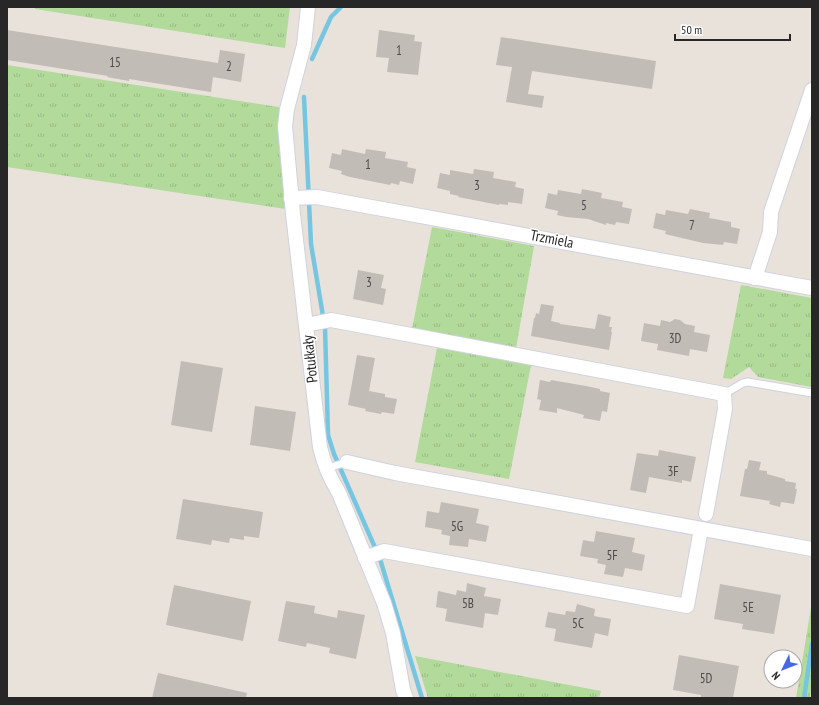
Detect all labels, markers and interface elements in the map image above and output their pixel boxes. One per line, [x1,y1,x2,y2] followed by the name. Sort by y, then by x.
[675,16,790,42] scale bar
[681,22,702,37] text: 50 m
[396,42,402,59] house number: 1
[109,54,121,71] house number: 15
[226,58,232,75] house number: 2
[365,156,371,173] house number: 1
[474,177,480,194] house number: 3
[581,197,587,214] house number: 5
[689,217,695,234] house number: 7
[529,225,575,252] street label: Trzmiela
[366,274,372,291] house number: 3
[669,330,682,347] house number: 3D
[298,334,321,384] street label: Potułkały
[667,463,679,480] house number: 3F
[451,518,463,535] house number: 5G
[606,547,618,564] house number: 5F
[462,595,474,612] house number: 5B
[742,599,754,616] house number: 5E
[572,615,584,632] house number: 5C
[763,649,803,689] north arrow
[769,669,783,683] text: N
[700,670,713,687] house number: 5D

